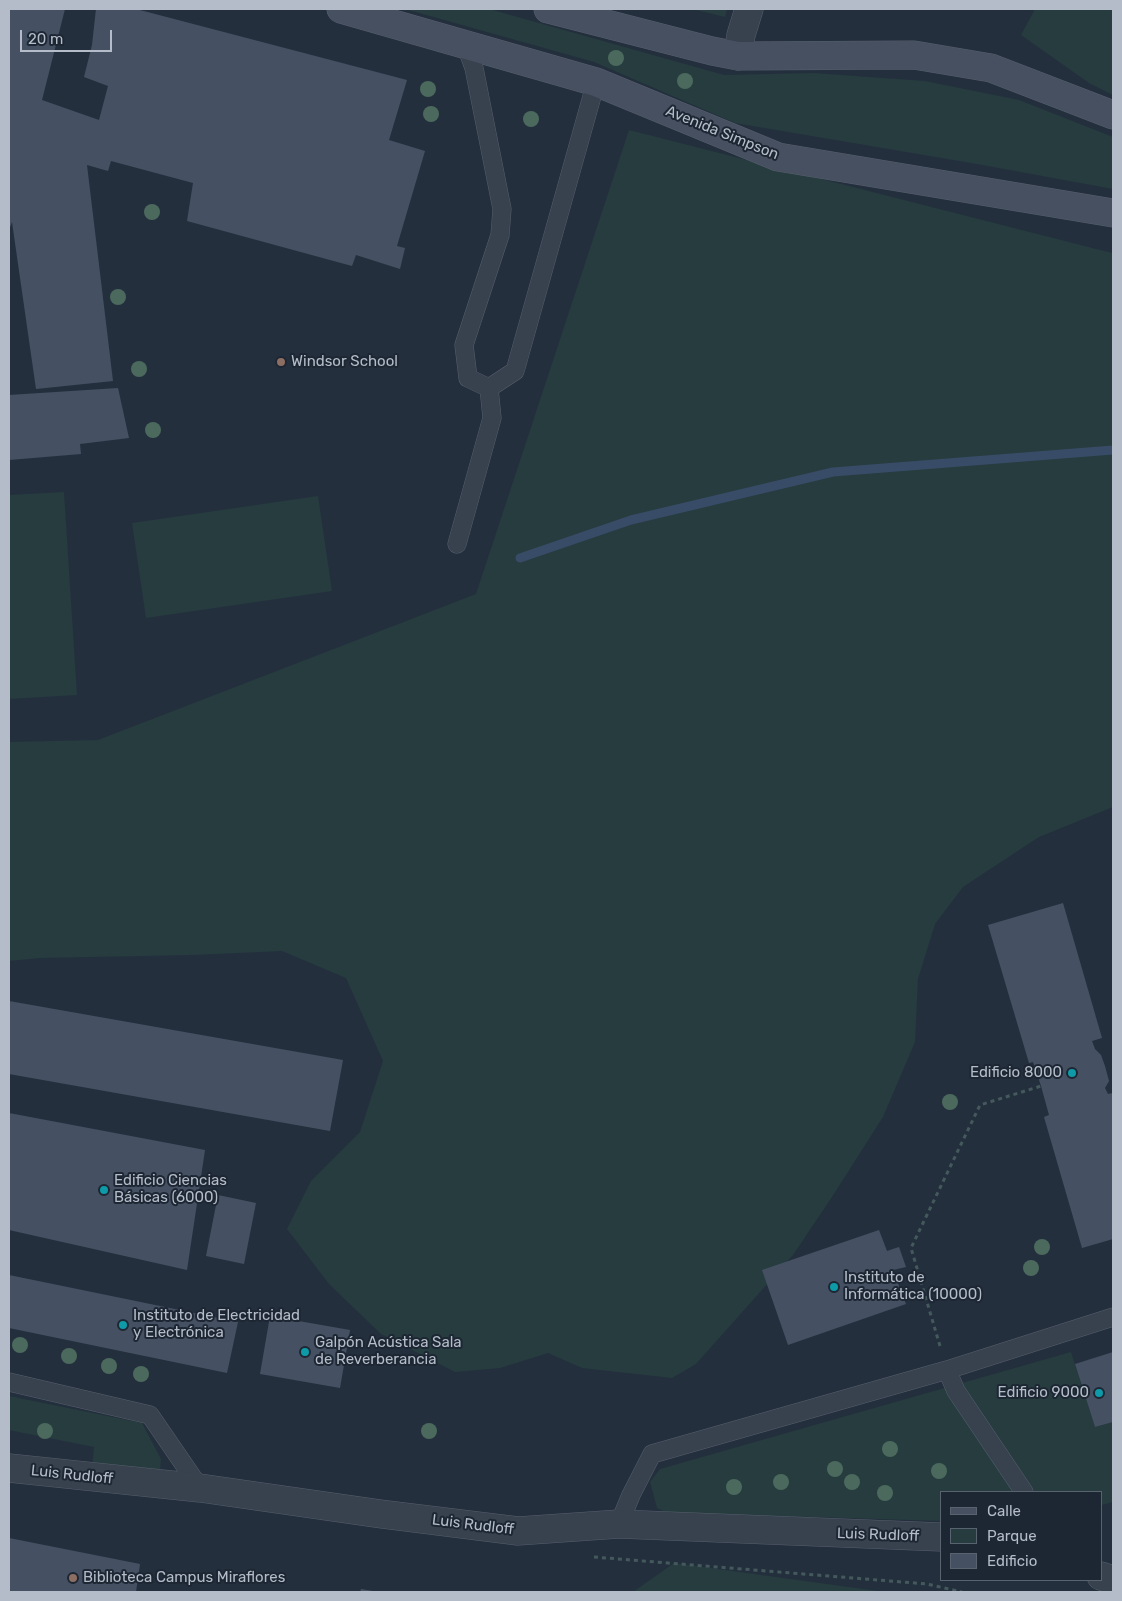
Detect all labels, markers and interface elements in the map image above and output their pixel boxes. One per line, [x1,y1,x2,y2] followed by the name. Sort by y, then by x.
[22,20,115,52] scale bar
[28,30,63,48] text: 20 m
[663,102,781,164] street label: Avenida Simpson
[291,353,398,371] place label: Windsor School
[275,356,287,368] marker: Windsor School
[970,1064,1062,1082] place label: Edificio 8000
[1066,1067,1078,1079] marker: Edificio 8000
[114,1172,227,1207] place label: Edificio Ciencias Básicas (6000)
[98,1184,110,1196] marker: Edificio Ciencias Básicas (6000)
[844,1269,982,1304] place label: Instituto de Informática (10000)
[828,1281,840,1293] marker: Instituto de Informática (10000)
[133,1307,300,1342] place label: Instituto de Electricidad y Electrónica
[117,1319,129,1331] marker: Instituto de Electricidad y Electrónica
[315,1334,462,1369] place label: Galpón Acústica Sala de Reverberancia
[299,1346,311,1358] marker: Galpón Acústica Sala de Reverberancia
[998,1384,1089,1402] place label: Edificio 9000
[1093,1387,1105,1399] marker: Edificio 9000
[30,1462,114,1488] street label: Luis Rudloff
[940,1491,1102,1581] legend
[987,1502,1021,1520] text: Calle
[431,1511,515,1539] street label: Luis Rudloff
[836,1525,920,1545] street label: Luis Rudloff
[987,1527,1037,1545] text: Parque
[987,1552,1037,1570] text: Edificio
[83,1569,285,1587] place label: Biblioteca Campus Miraflores
[67,1572,79,1584] marker: Biblioteca Campus Miraflores

